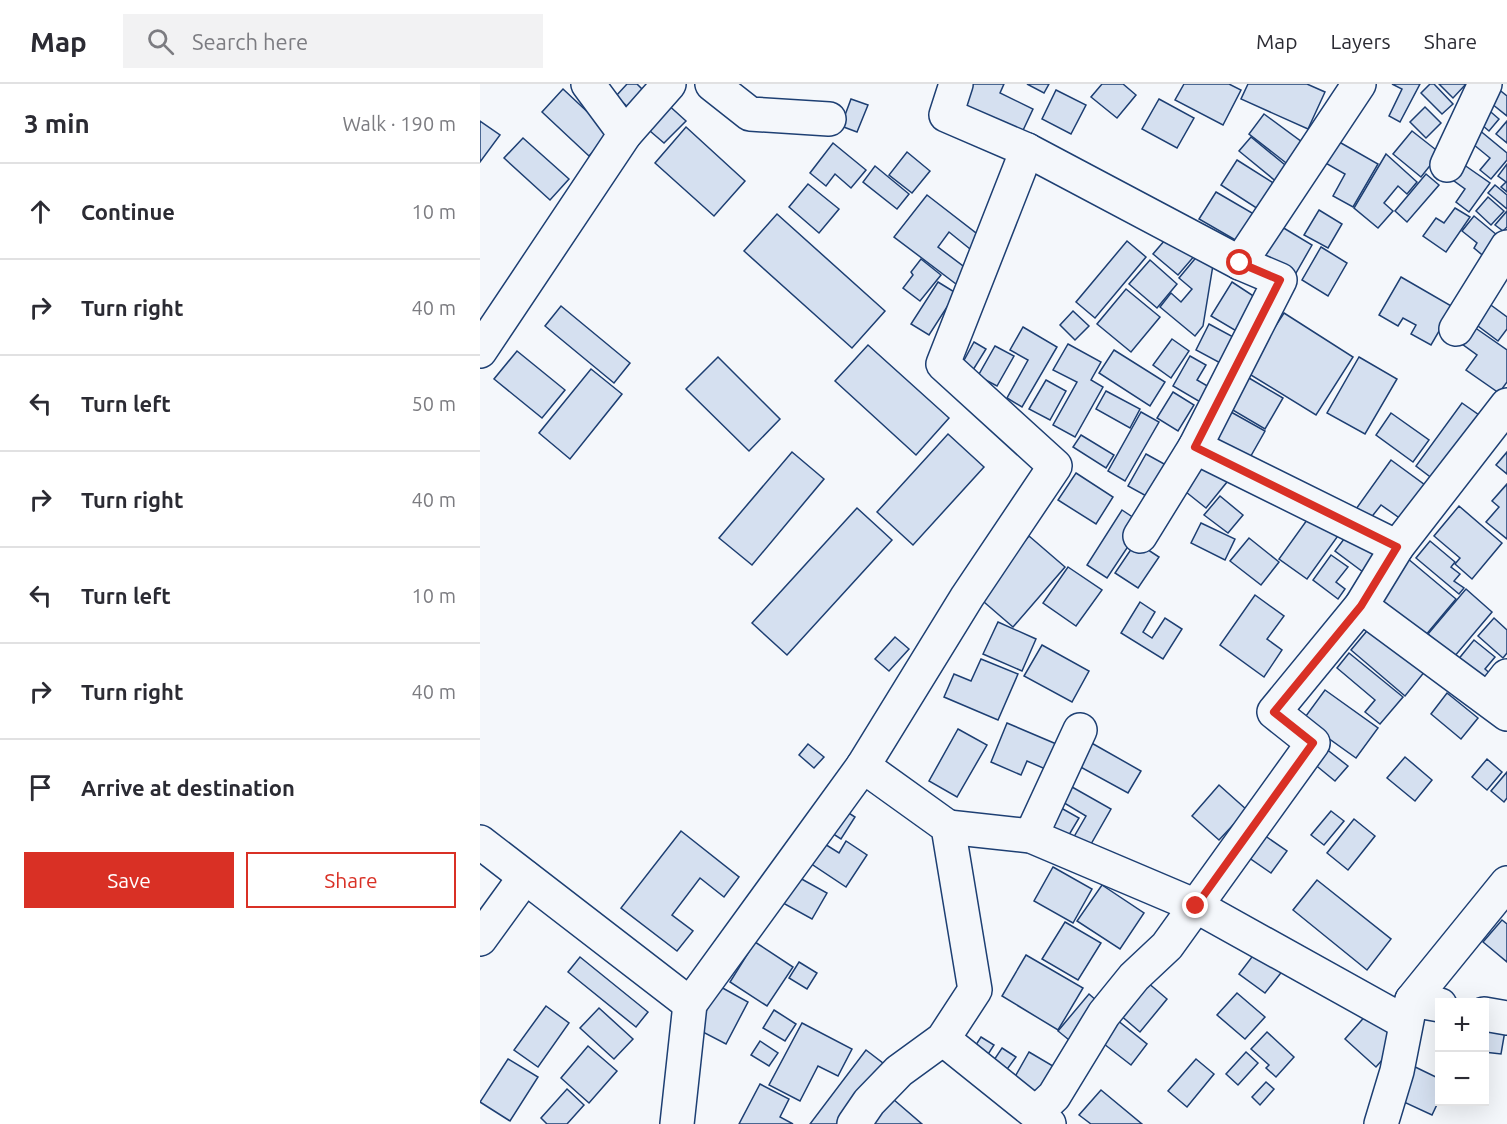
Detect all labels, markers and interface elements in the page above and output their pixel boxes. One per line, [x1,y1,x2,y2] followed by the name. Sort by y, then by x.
[123,14,543,68] search box
[144,25,177,58] icon: search
[30,26,87,57] text: Map
[192,29,308,54] text: Search here
[1256,29,1297,53] text: Map
[1330,29,1391,53] text: Layers
[1424,29,1477,53] text: Share
[24,109,90,138] text: 3 min
[343,112,456,135] text: Walk · 190 m
[24,195,57,228] icon: ahead
[81,199,175,224] text: Continue
[412,200,456,223] text: 10 m
[1226,249,1252,275] route start
[24,291,57,324] icon: right
[81,295,183,320] text: Turn right
[412,296,456,319] text: 40 m
[24,387,57,420] icon: left
[81,391,171,416] text: Turn left
[412,392,456,415] text: 50 m
[24,483,57,516] icon: right
[81,487,183,512] text: Turn right
[412,488,456,511] text: 40 m
[24,579,57,612] icon: left
[81,583,171,608] text: Turn left
[412,584,456,607] text: 10 m
[24,675,57,708] icon: right
[81,679,183,704] text: Turn right
[412,680,456,703] text: 40 m
[24,771,57,804] icon: arrive
[81,775,295,800] text: Arrive at destination
[24,852,234,908] button: Save
[246,852,456,908] button: Share
[1182,892,1208,918] route end
[1435,998,1489,1106] map controls
[1435,998,1489,1052] button: +
[1435,1052,1489,1106] button: −

